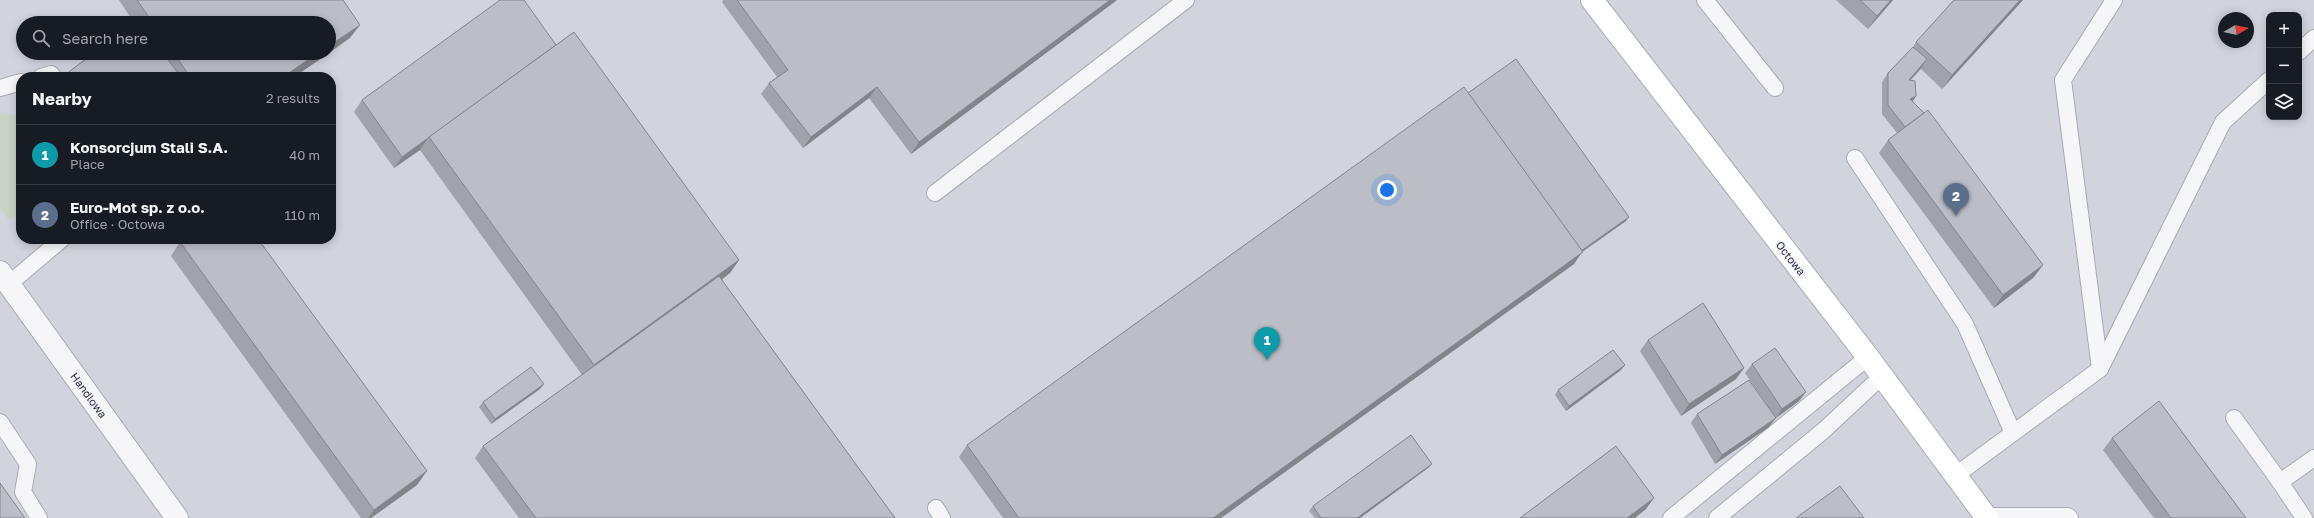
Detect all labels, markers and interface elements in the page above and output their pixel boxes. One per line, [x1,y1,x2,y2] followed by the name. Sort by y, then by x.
[2218,12,2254,48] north arrow
[2266,12,2302,120] map controls
[2266,12,2302,48] button: +
[16,16,336,60] search box
[30,27,52,49] icon: search
[62,29,148,47] text: Search here
[2266,48,2302,84] button: −
[2266,84,2302,120] button: layers
[32,88,92,109] text: Nearby
[266,90,320,106] text: 2 results
[70,138,228,156] text: Konsorcjum Stali S.A.
[42,147,48,163] text: 1
[289,147,320,163] text: 40 m
[70,156,105,172] text: Place
[1377,180,1397,200] your location
[1943,183,1969,216] pin: 2
[70,198,205,216] text: Euro-Mot sp. z o.o.
[41,207,49,223] text: 2
[285,207,320,223] text: 110 m
[70,216,165,232] text: Office · Octowa
[1774,238,1808,278] street label: Octowa
[1254,327,1280,360] pin: 1
[68,370,110,420] street label: Handlowa

